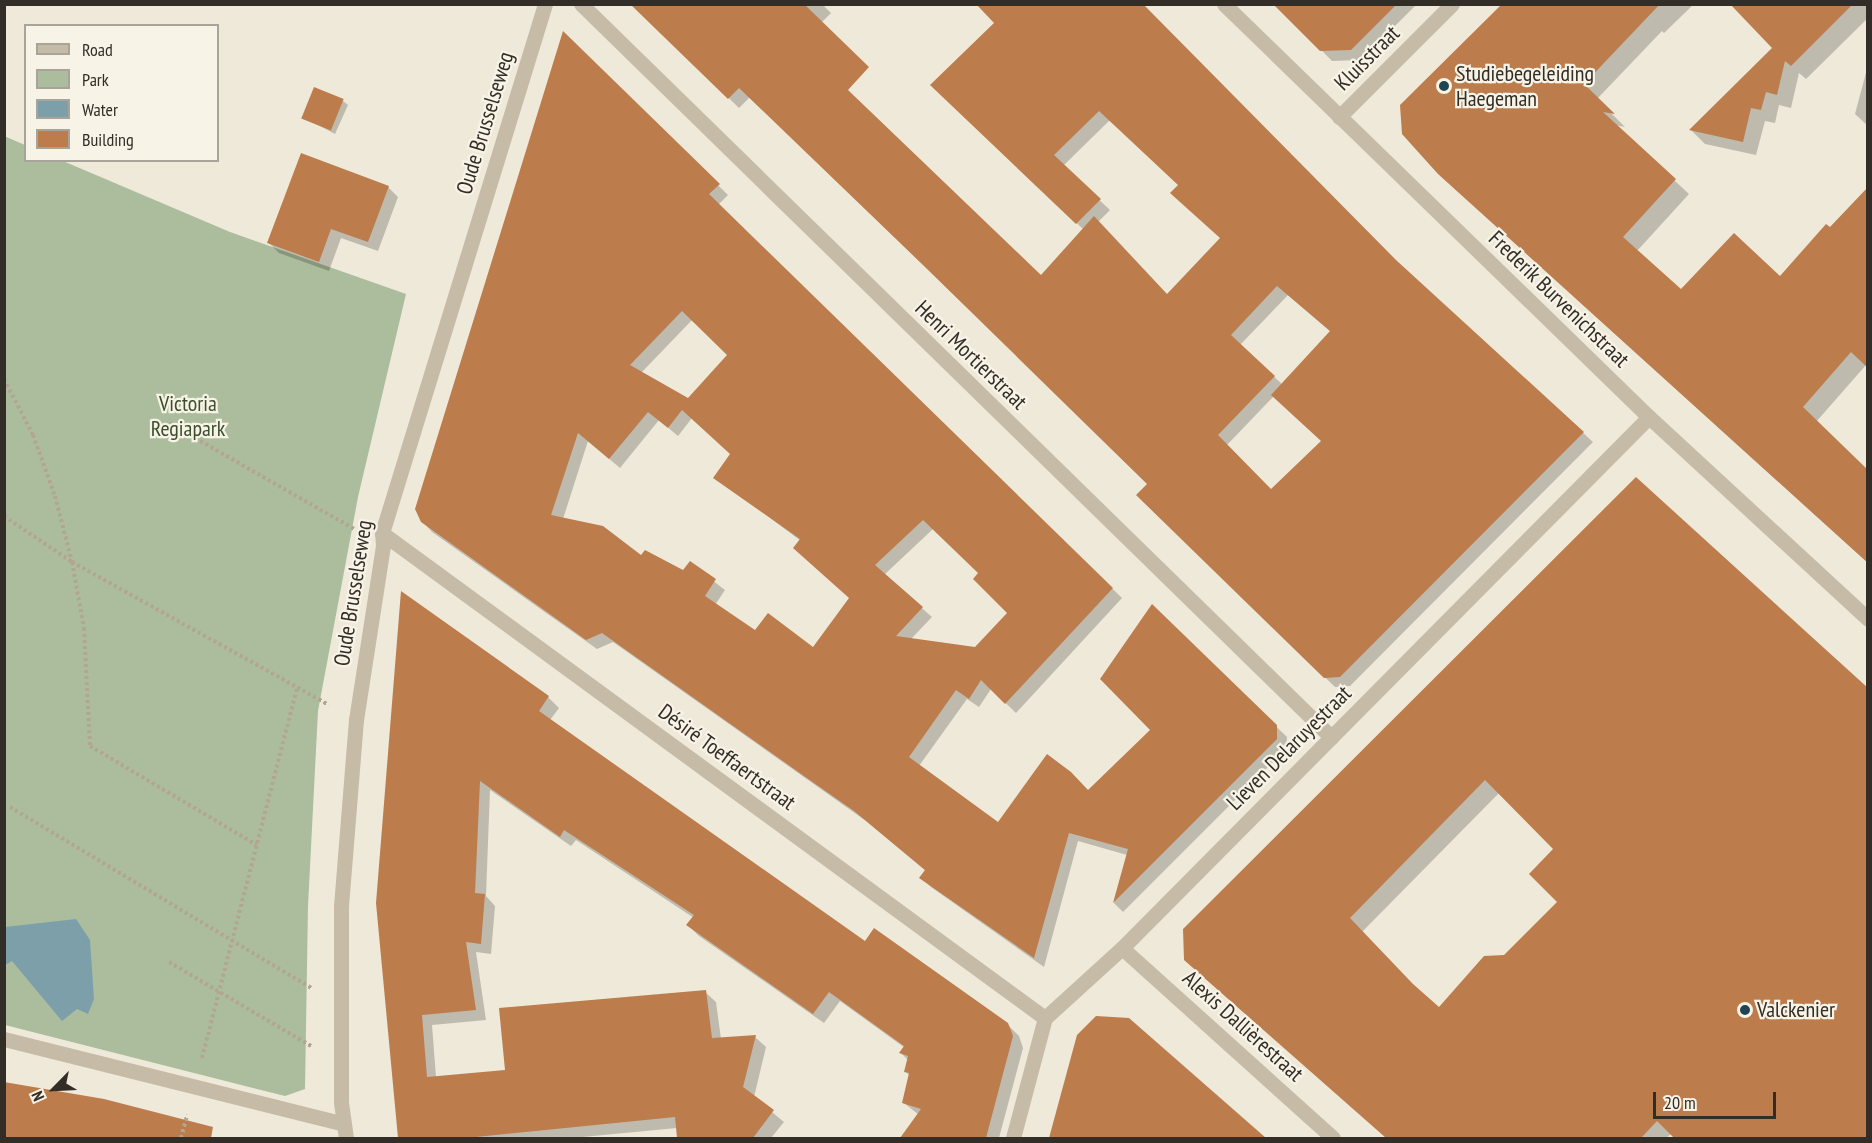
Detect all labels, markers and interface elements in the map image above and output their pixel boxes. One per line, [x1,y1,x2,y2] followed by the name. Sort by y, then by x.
[1329,20,1405,96] street label: Kluisstraat
[24,24,219,162] legend
[82,38,113,61] text: Road
[451,49,519,197] street label: Oude Brusselseweg
[1456,60,1594,112] place label: Studiebegeleiding Haegeman
[82,68,109,91] text: Park
[1437,79,1451,93] marker: Studiebegeleiding Haegeman
[82,98,118,121] text: Water
[82,128,134,151] text: Building
[1483,225,1635,373] street label: Frederik Burvenichstraat
[910,295,1032,415] street label: Henri Mortierstraat
[151,390,225,442] park label: Victoria Regiapark
[328,518,378,668] street label: Oude Brusselseweg
[1221,680,1357,816] street label: Lieven Delaruyestraat
[653,698,801,816] street label: Désiré Toeffaertstraat
[1177,965,1309,1087] street label: Alexis Dallièrestraat
[1757,997,1835,1023] place label: Valckenier
[1738,1003,1752,1017] marker: Valckenier
[24,1059,84,1119] north arrow
[1656,1080,1779,1118] scale bar
[27,1088,48,1104] text: N
[1664,1091,1696,1114] text: 20 m

